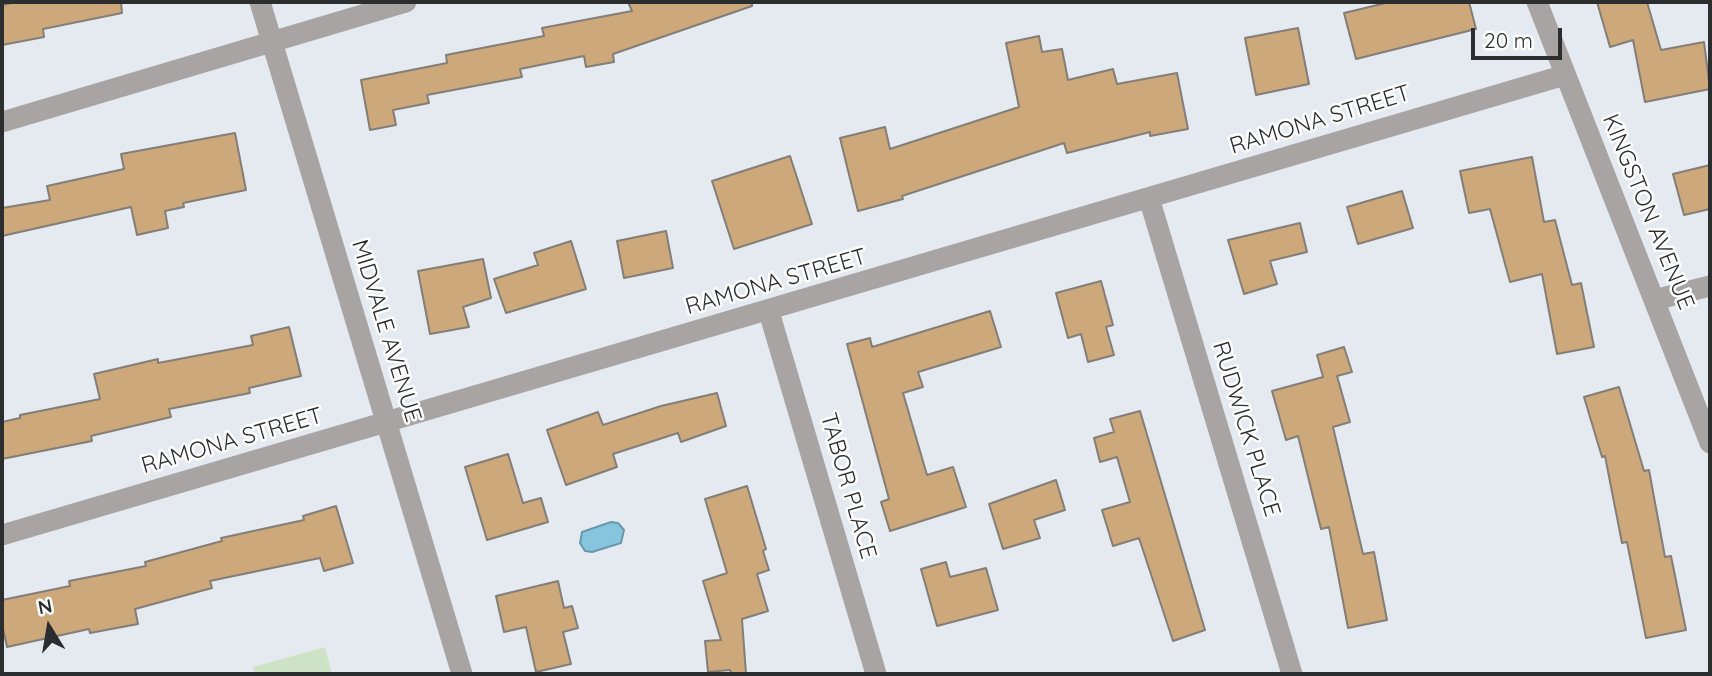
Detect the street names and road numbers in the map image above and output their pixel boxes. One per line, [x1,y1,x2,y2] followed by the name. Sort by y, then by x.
[1227,79,1413,161] street label: RAMONA STREET
[1596,110,1700,314] street label: KINGSTON AVENUE
[345,236,427,426] street label: MIDVALE AVENUE
[682,243,870,321] street label: RAMONA STREET
[1206,338,1286,520] street label: RUDWICK PLACE
[138,402,326,480] street label: RAMONA STREET
[814,410,882,562] street label: TABOR PLACE

